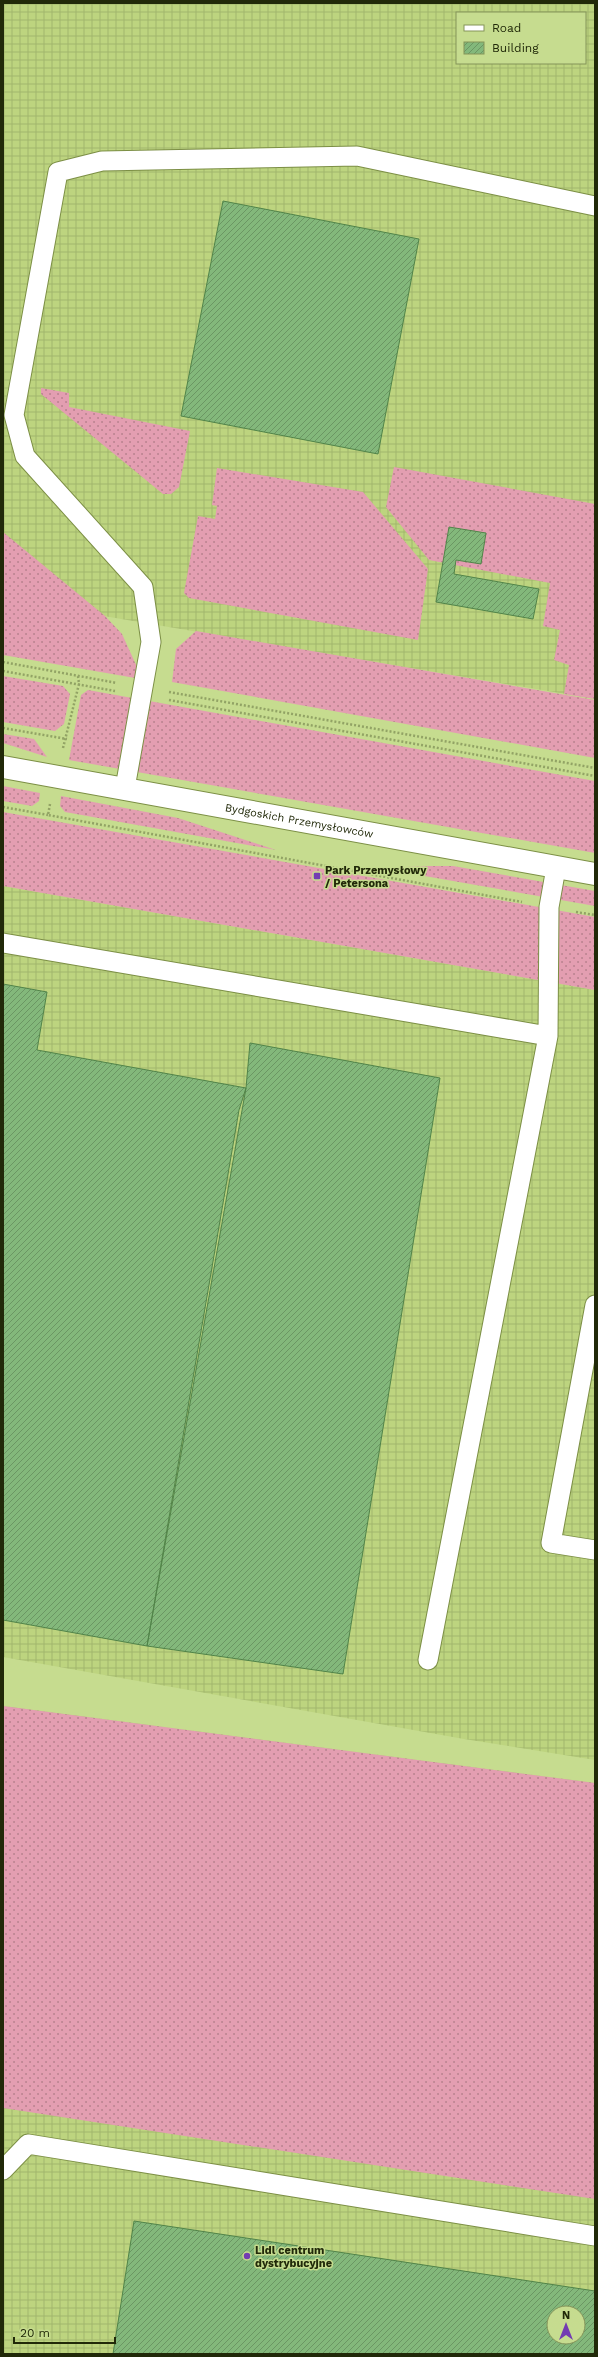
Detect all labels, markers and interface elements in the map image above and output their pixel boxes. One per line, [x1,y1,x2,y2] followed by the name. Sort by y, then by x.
[456,12,586,64] legend
[492,21,521,35] text: Road
[492,41,539,55] text: Building
[224,801,374,840] street label: Bydgoskich Przemysłowców
[325,864,427,890] place label: Park Przemysłowy / Petersona
[312,871,322,881] marker: Park Przemysłowy / Petersona
[255,2244,332,2270] place label: Lidl centrum dystrybucyjne
[242,2251,252,2261] marker: Lidl centrum dystrybucyjne
[546,2305,586,2345] north arrow
[562,2309,570,2322] text: N
[14,2319,115,2345] scale bar
[20,2326,50,2340] text: 20 m

